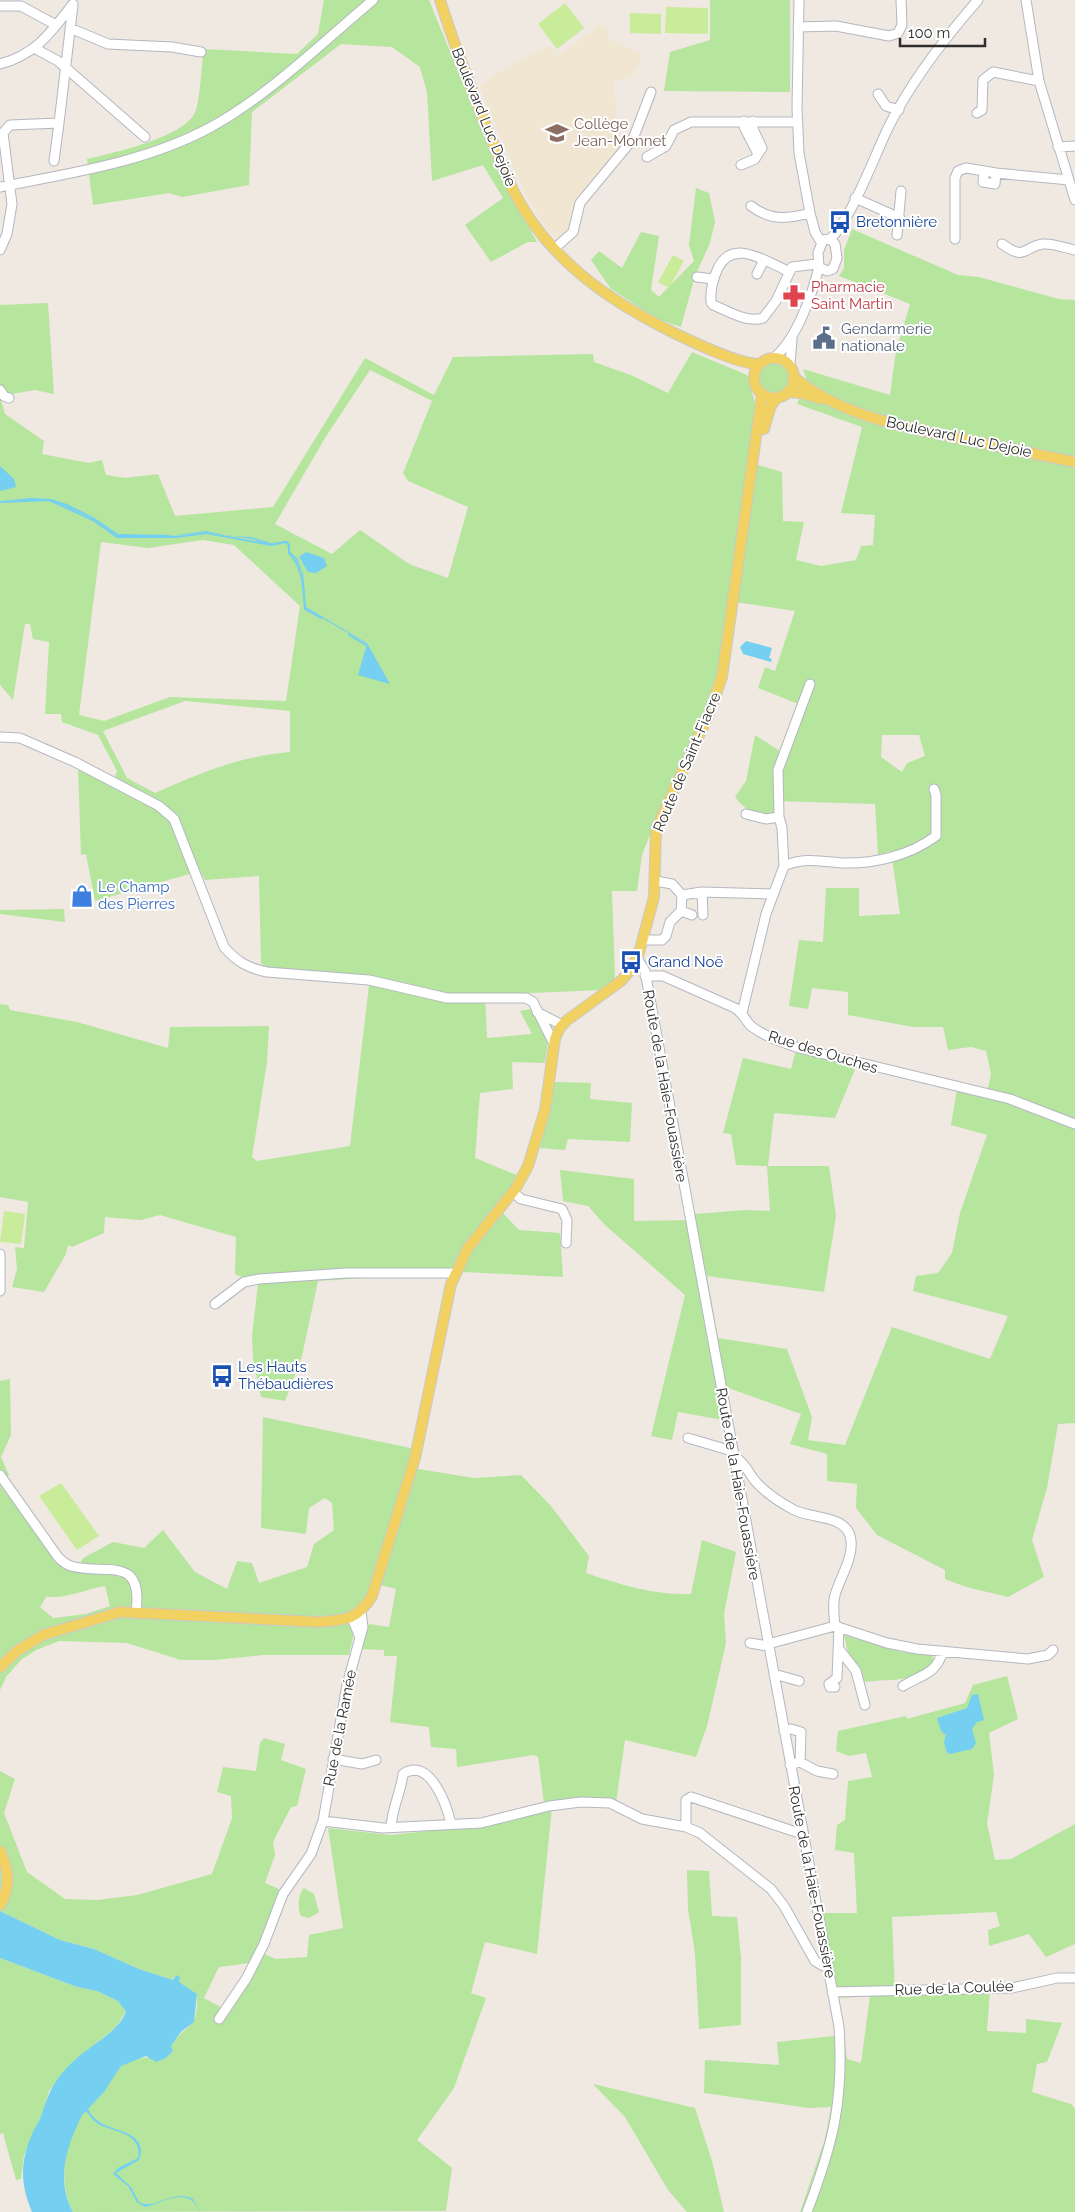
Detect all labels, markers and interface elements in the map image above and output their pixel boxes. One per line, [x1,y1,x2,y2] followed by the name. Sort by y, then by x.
[900,15,985,47] scale bar
[908,24,950,42] text: 100 m
[448,45,520,189] street label: Boulevard Luc Dejoie
[574,115,666,150] place label: Collège Jean-Monnet
[544,120,570,146] school or university icon: Collège Jean-Monnet
[827,209,853,235] bus stop icon: Bretonnière
[856,213,937,231] place label: Bretonnière
[811,278,893,313] place label: Pharmacie Saint Martin
[781,283,807,309] pharmacy icon: Pharmacie Saint Martin
[841,320,932,355] place label: Gendarmerie nationale
[811,325,837,351] public building icon: Gendarmerie nationale
[885,413,1034,461] street label: Boulevard Luc Dejoie
[649,689,725,834] street label: Route de Saint-Fiacre
[98,878,175,913] place label: Le Champ des Pierres
[69,883,95,909] shop icon: Le Champ des Pierres
[618,949,644,975] bus stop icon: Grand Noë
[648,953,723,971] place label: Grand Noë
[639,988,691,1184] street label: Route de la Haie-Fouassière
[766,1027,880,1077] street label: Rue des Ouches
[238,1358,334,1393] place label: Les Hauts Thébaudières
[209,1363,235,1389] bus stop icon: Les Hauts Thébaudières
[712,1386,764,1582] street label: Route de la Haie-Fouassière
[320,1668,360,1788] street label: Rue de la Ramée
[785,1784,840,1980] street label: Route de la Haie-Fouassière
[894,1977,1014,1999] street label: Rue de la Coulée

